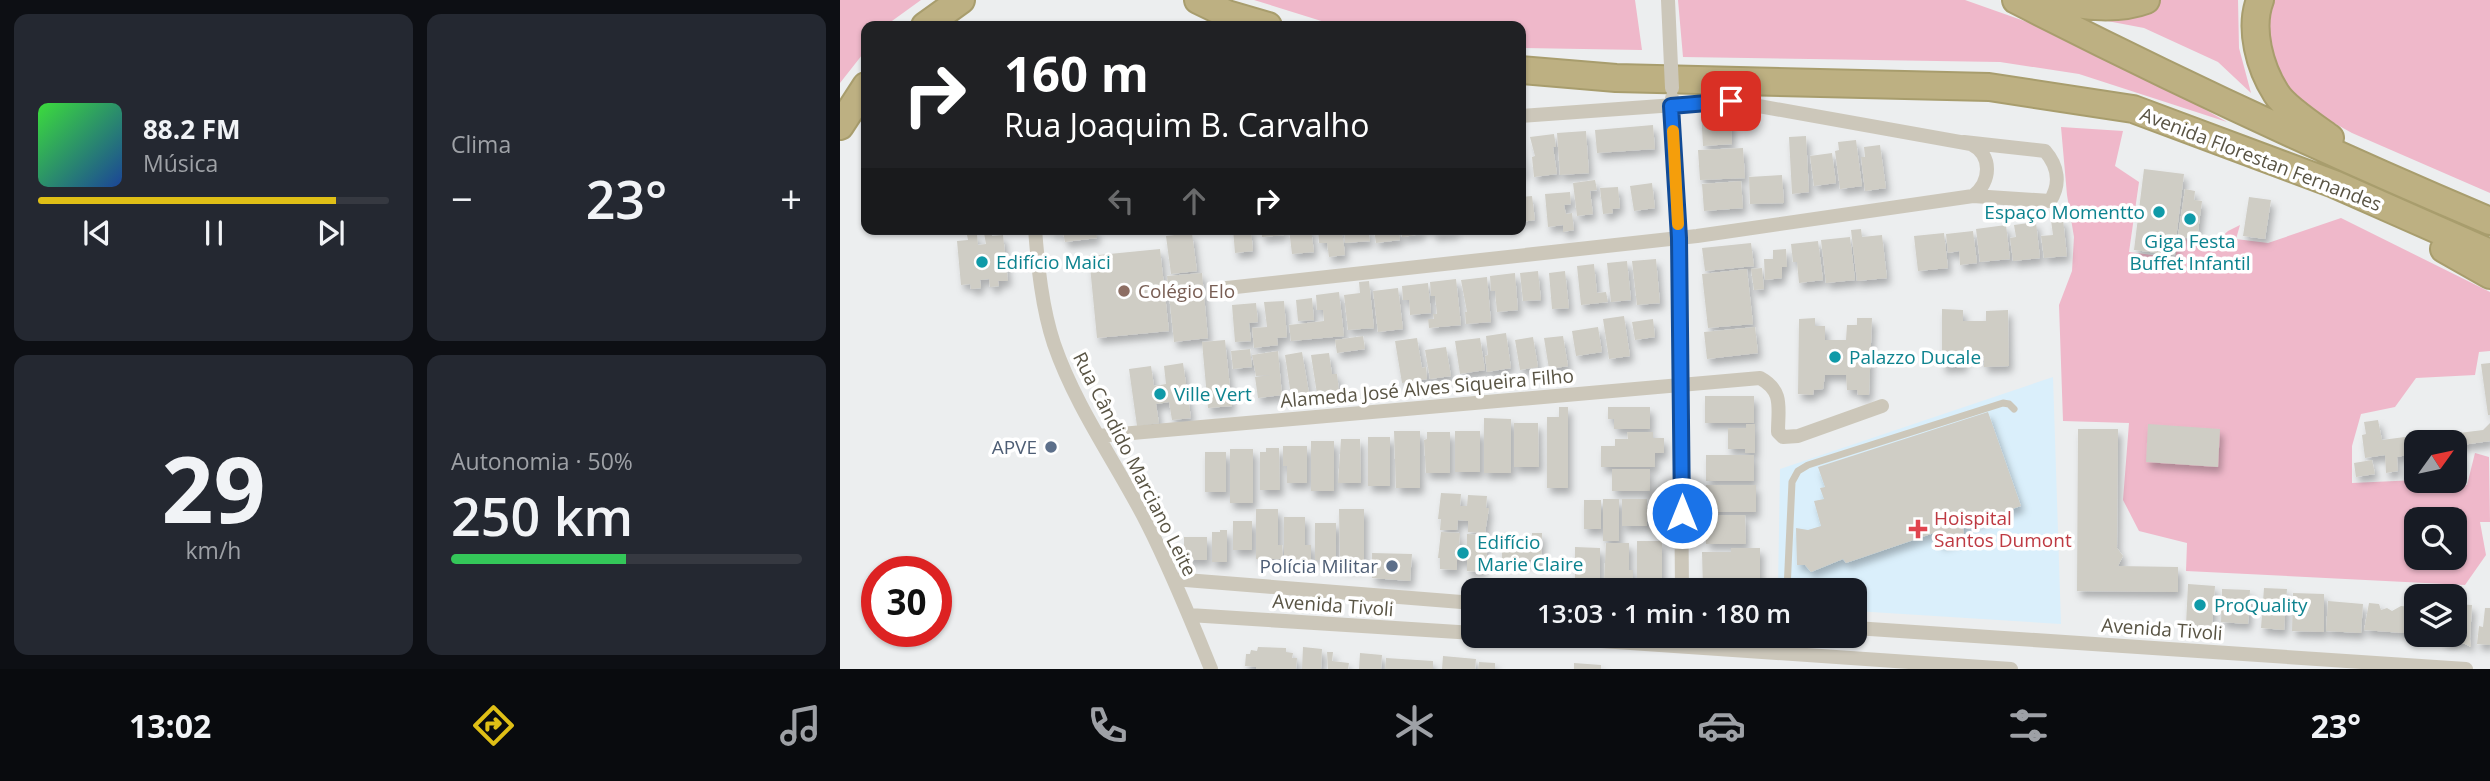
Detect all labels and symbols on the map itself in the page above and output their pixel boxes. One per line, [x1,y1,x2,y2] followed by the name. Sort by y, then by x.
[1701,71,1761,131] pin
[2137,101,2385,217] street label: Avenida Florestan Fernandes
[1984,199,2145,225] place label: Espaço Momentto
[2151,204,2167,220] marker: Espaço Momentto
[2182,211,2198,227] marker: Giga Festa Buffet Infantil
[2129,228,2251,276] place label: Giga Festa Buffet Infantil
[996,249,1111,275] place label: Edifício Maici
[974,254,990,270] marker: Edifício Maici
[1138,278,1235,304] place label: Colégio Elo
[1116,283,1132,299] marker: Colégio Elo
[1849,344,1981,370] place label: Palazzo Ducale
[1067,348,1203,580] street label: Rua Cândido Marciano Leite
[1827,349,1843,365] marker: Palazzo Ducale
[1279,362,1575,414] street label: Alameda José Alves Siqueira Filho
[1174,381,1252,407] place label: Ville Vert
[1152,386,1168,402] marker: Ville Vert
[2404,430,2468,494] north arrow
[992,434,1037,460] place label: APVE
[1043,439,1059,455] marker: APVE
[1645,476,1719,550] position arrow
[1934,505,2072,553] place label: Hoispital Santos Dumont
[1908,519,1928,539] marker: Hoispital Santos Dumont
[1477,529,1583,577] place label: Edifício Marie Claire
[1455,545,1471,561] marker: Edifício Marie Claire
[1260,553,1378,579] place label: Polícia Militar
[861,556,952,647] speed limit sign: 30
[1384,558,1400,574] marker: Polícia Militar
[1271,588,1395,622] street label: Avenida Tivoli
[2214,592,2308,618] place label: ProQuality
[2192,597,2208,613] marker: ProQuality
[2100,612,2224,646] street label: Avenida Tivoli

